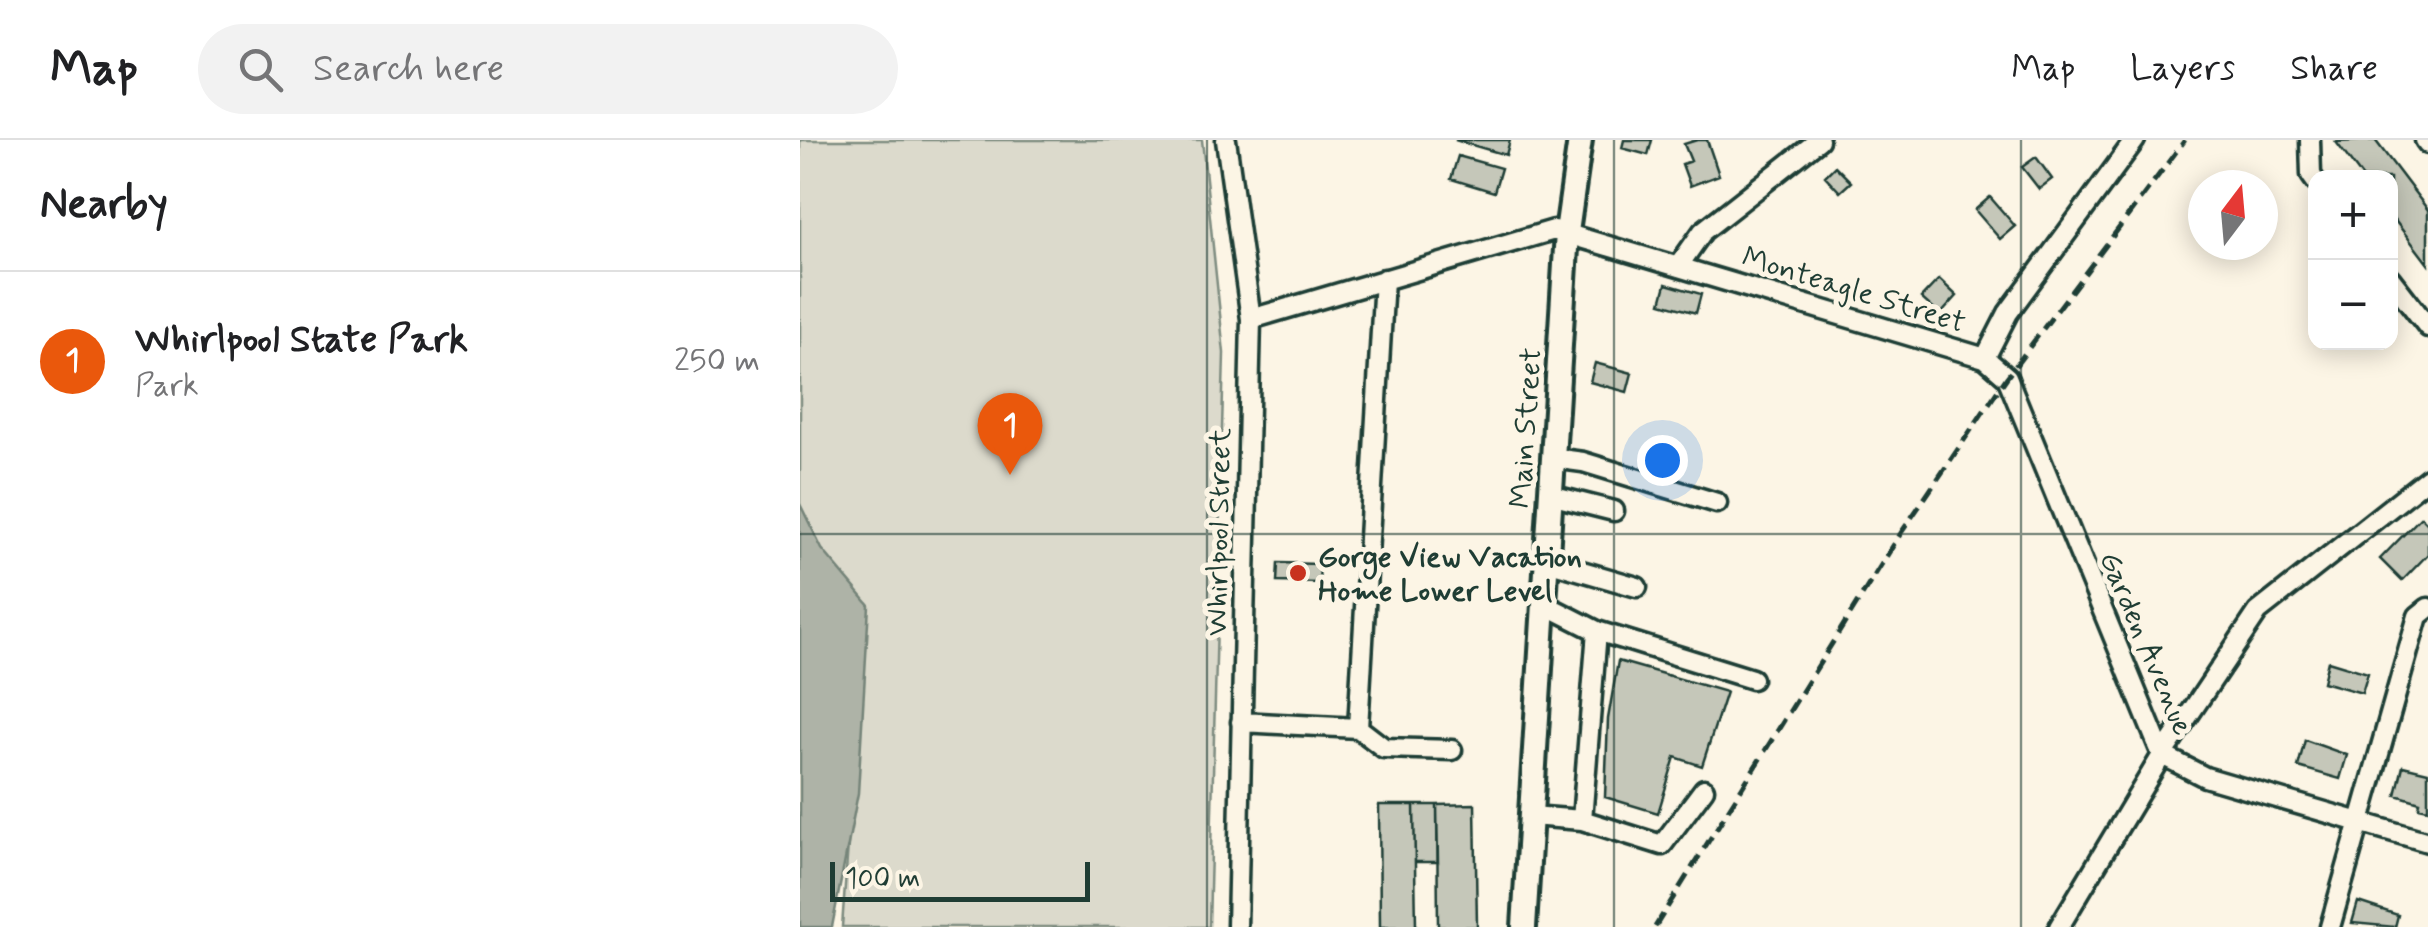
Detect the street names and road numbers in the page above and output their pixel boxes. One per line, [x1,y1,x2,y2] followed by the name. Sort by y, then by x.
[1737,238,1970,343] street label: Monteagle Street
[1501,346,1552,510] street label: Main Street
[1198,427,1241,636] street label: Whirlpool Street
[2089,546,2202,741] street label: Garden Avenue

